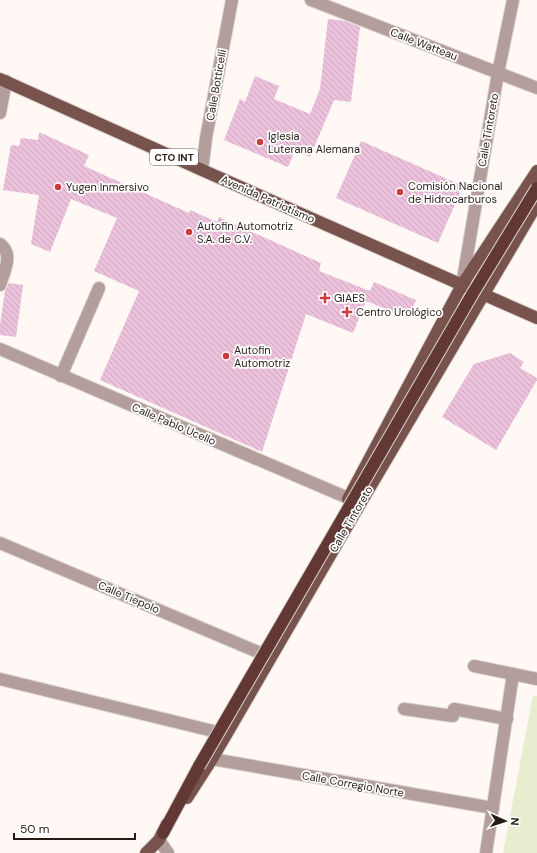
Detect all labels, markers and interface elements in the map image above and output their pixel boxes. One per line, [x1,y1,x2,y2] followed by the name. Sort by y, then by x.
[388,25,460,63] street label: Calle Watteau
[203,48,229,122] street label: Calle Botticelli
[475,92,501,168] street label: Calle Tintoreto
[268,129,360,156] place label: Iglesia Luterana Alemana
[255,137,265,147] marker: Iglesia Luterana Alemana
[150,149,198,165] road number: CTO INT
[219,172,317,226] street label: Avenida Patriotismo
[408,179,503,206] place label: Comisión Nacional de Hidrocarburos
[66,180,149,194] place label: Yugen Inmersivo
[53,182,63,192] marker: Yugen Inmersivo
[395,187,405,197] marker: Comisión Nacional de Hidrocarburos
[197,219,293,246] place label: Autofin Automotriz S.A. de C.V.
[184,227,194,237] marker: Autofin Automotriz S.A. de C.V.
[334,291,365,305] place label: GIAES
[319,292,331,304] marker: GIAES
[356,305,442,319] place label: Centro Urológico
[341,306,353,318] marker: Centro Urológico
[234,343,290,370] place label: Autofin Automotriz
[221,351,231,361] marker: Autofin Automotriz
[130,400,218,448] street label: Calle Pablo Ucello
[326,483,376,555] street label: Calle Tintoreto
[96,578,162,616] street label: Calle Tiepolo
[301,768,405,800] street label: Calle Corregio Norte
[485,801,525,841] north arrow
[14,815,135,841] scale bar
[508,817,522,826] text: N
[20,821,49,837] text: 50 m

